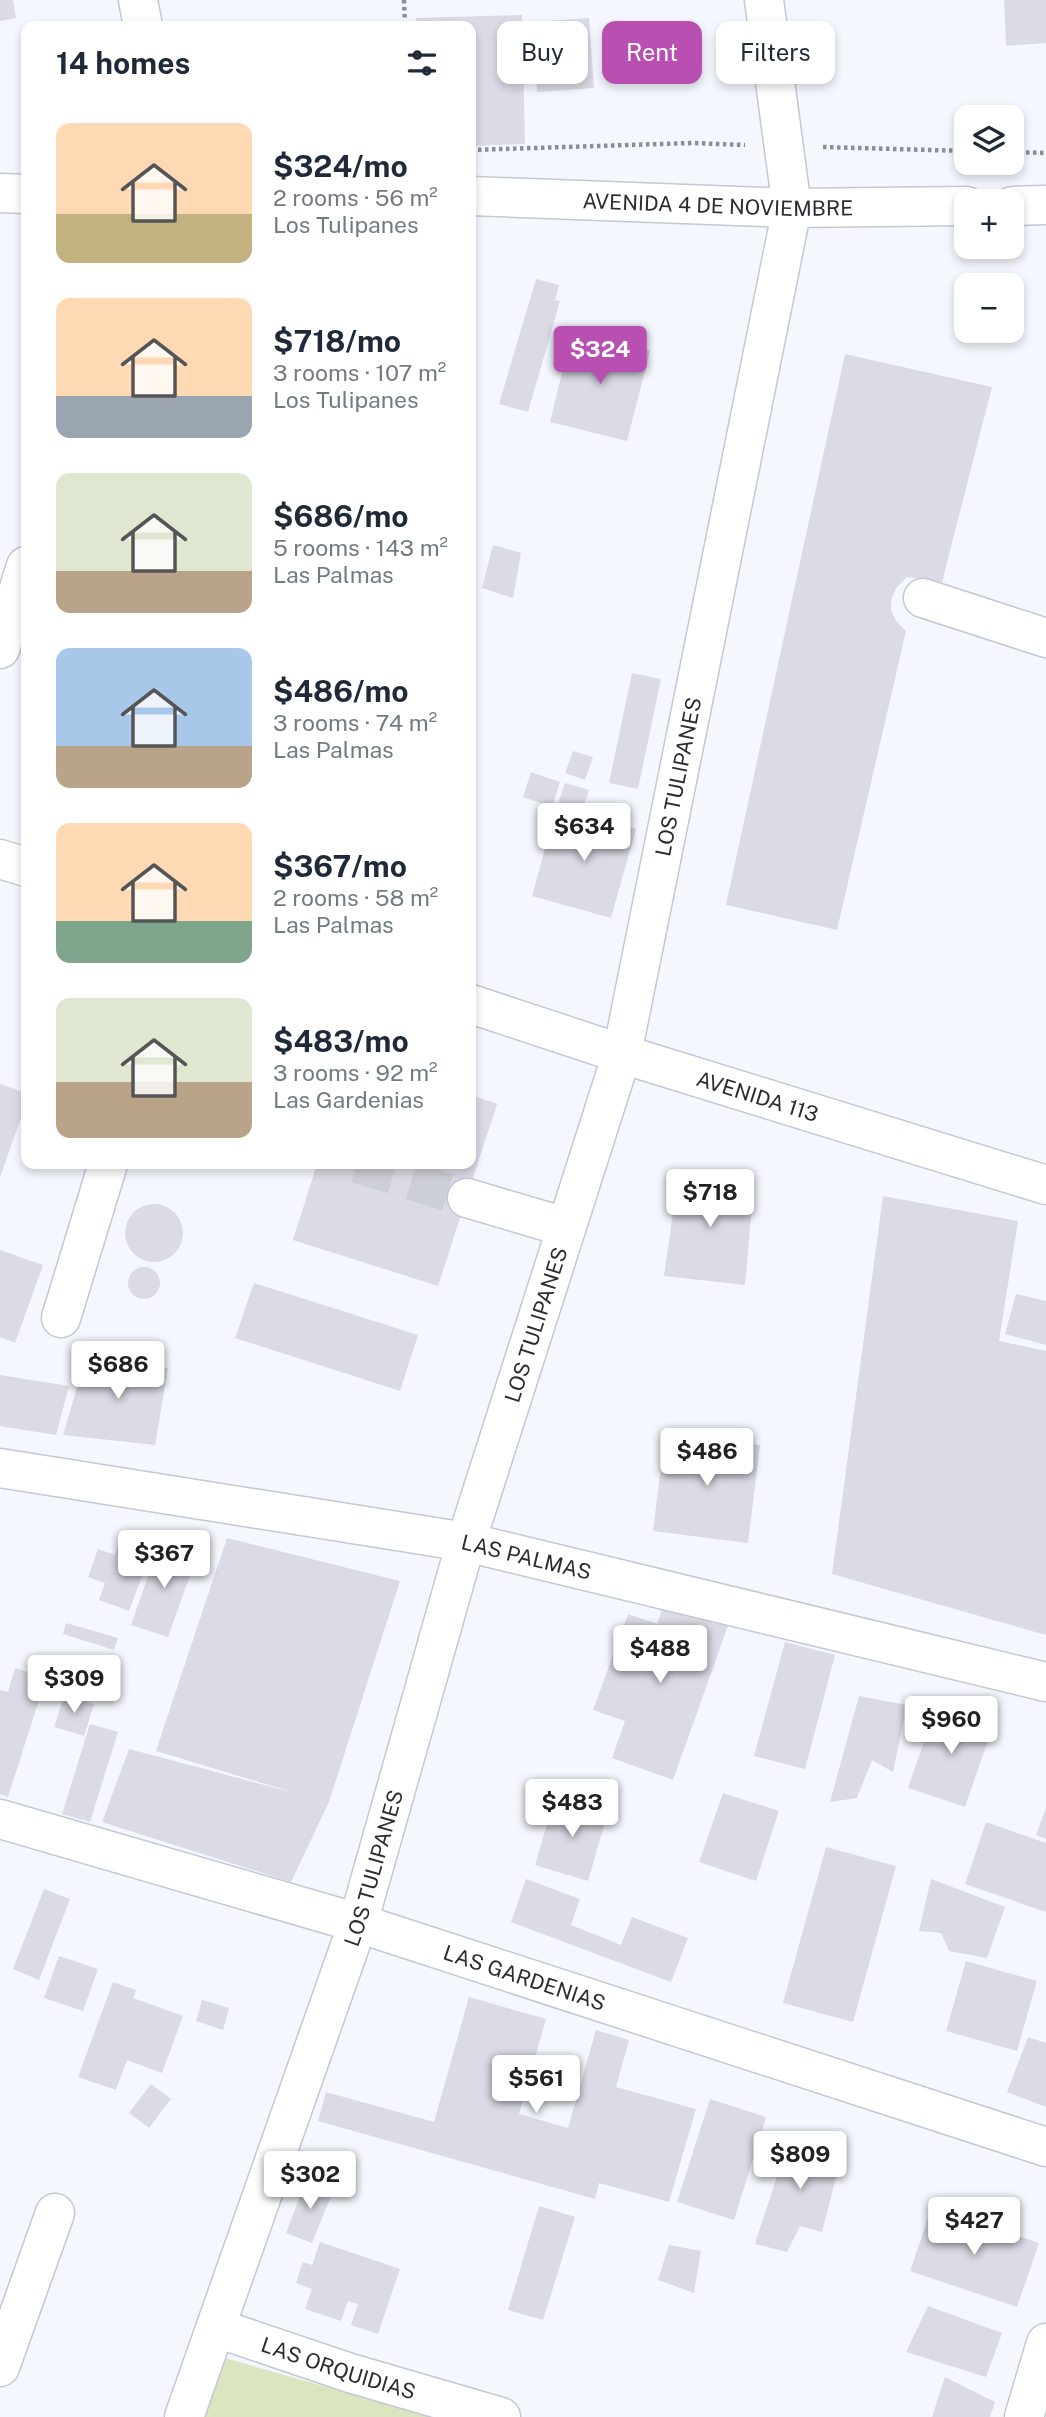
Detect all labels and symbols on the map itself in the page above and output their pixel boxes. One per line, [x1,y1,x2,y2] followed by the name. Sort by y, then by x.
[582,188,853,221] street label: AVENIDA 4 DE NOVIEMBRE
[559,326,641,386] pin: $324
[650,695,706,858] street label: LOS TULIPANES
[543,804,625,863] pin: $634
[694,1065,821,1126] street label: AVENIDA 113
[669,1170,751,1229] pin: $718
[499,1244,572,1405] street label: LOS TULIPANES
[77,1342,159,1401] pin: $686
[666,1428,748,1488] pin: $486
[459,1529,594,1584] street label: LAS PALMAS
[123,1530,205,1590] pin: $367
[619,1626,701,1685] pin: $488
[33,1656,115,1715] pin: $309
[910,1696,992,1756] pin: $960
[531,1780,613,1839] pin: $483
[338,1787,408,1949] street label: LOS TULIPANES
[440,1939,609,2015] street label: LAS GARDENIAS
[495,2056,577,2115] pin: $561
[759,2132,841,2191] pin: $809
[269,2152,351,2211] pin: $302
[933,2198,1015,2257] pin: $427
[258,2331,419,2404] street label: LAS ORQUIDIAS

